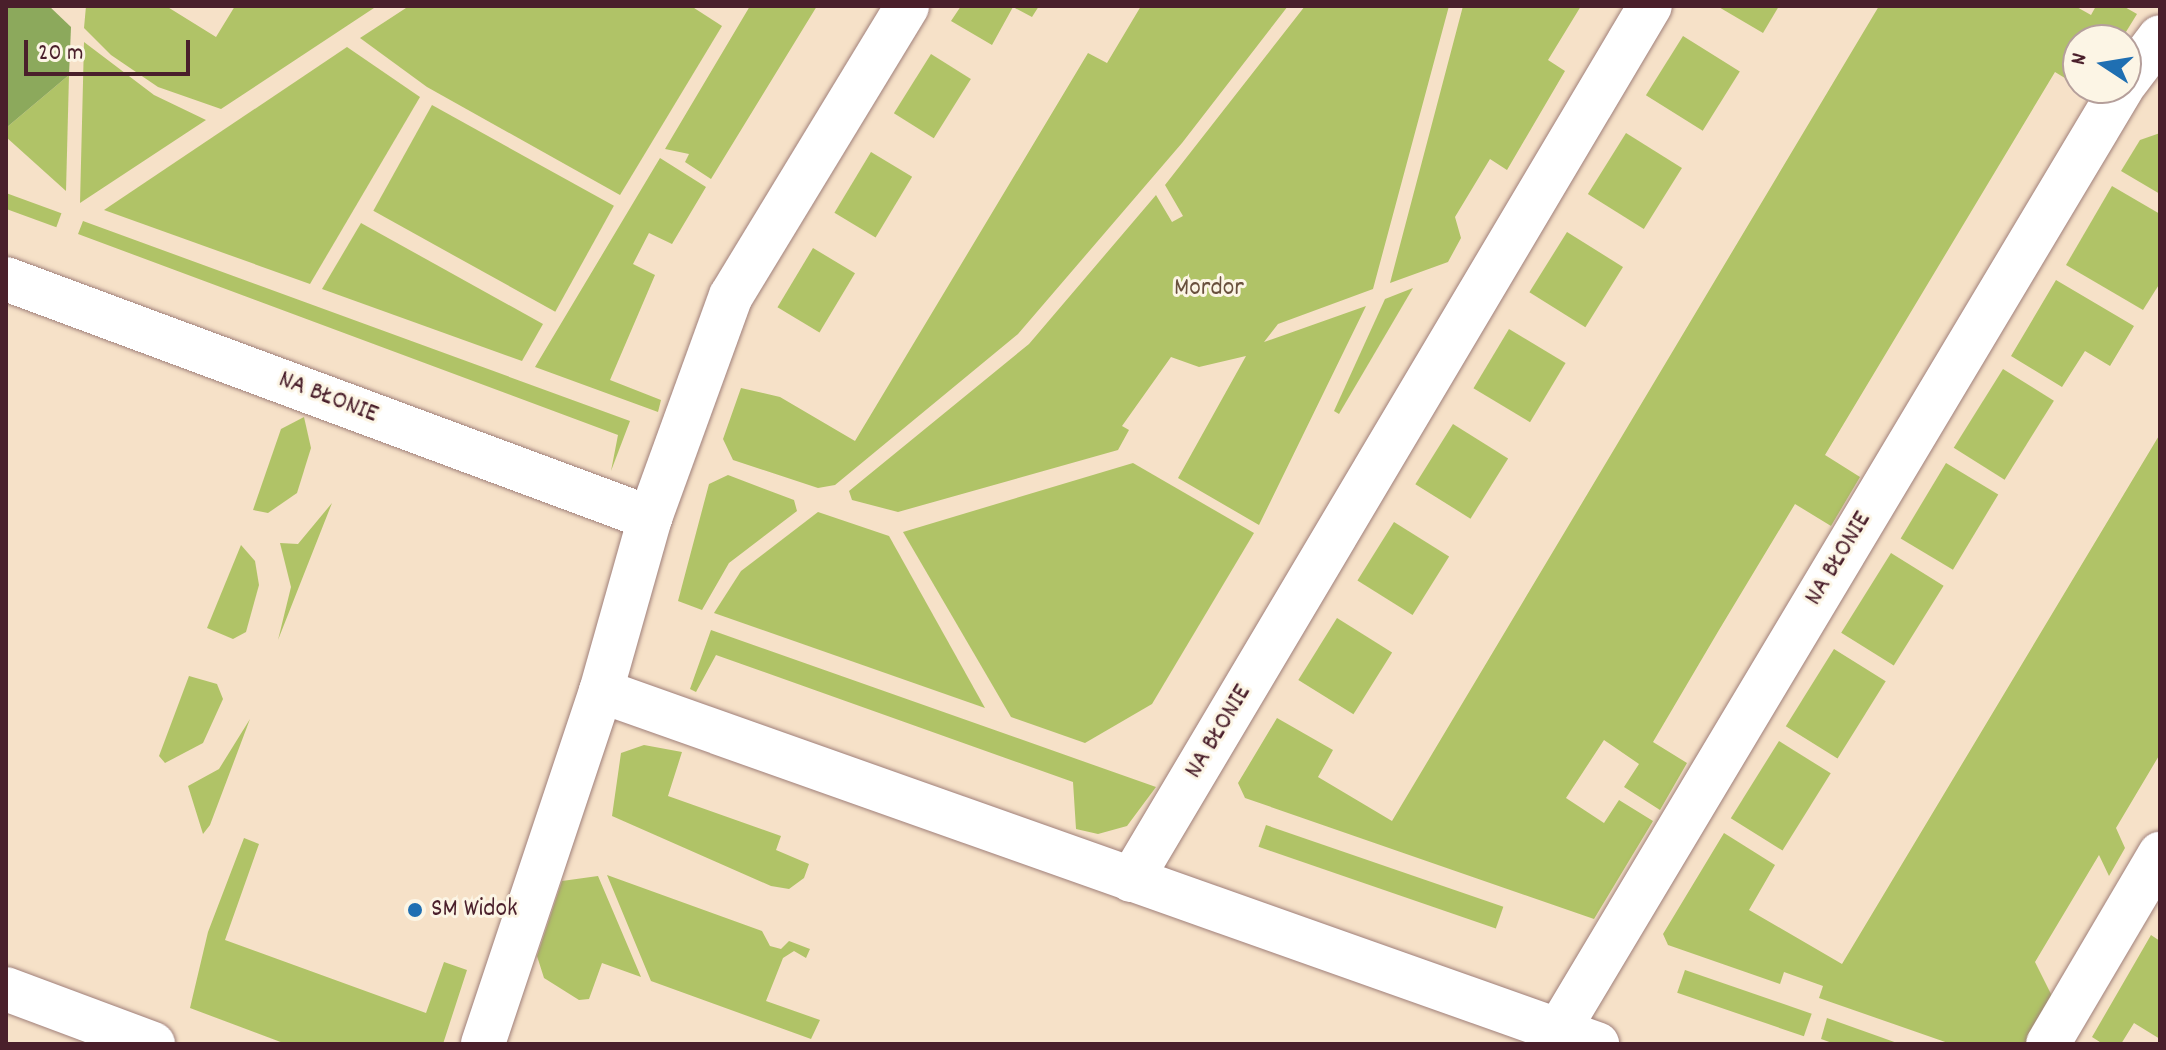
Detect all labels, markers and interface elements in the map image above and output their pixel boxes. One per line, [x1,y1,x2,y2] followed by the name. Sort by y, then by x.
[28,24,194,74] scale bar
[2062,24,2142,104] north arrow
[38,37,84,71] text: 20 m
[2064,51,2096,68] text: N
[1174,273,1244,305] park label: Mordor
[274,365,382,431] street label: NA BŁONIE
[1799,506,1879,612] street label: NA BŁONIE
[1179,679,1259,785] street label: NA BŁONIE
[431,894,518,926] place label: SM Widok
[406,901,424,919] marker: SM Widok

